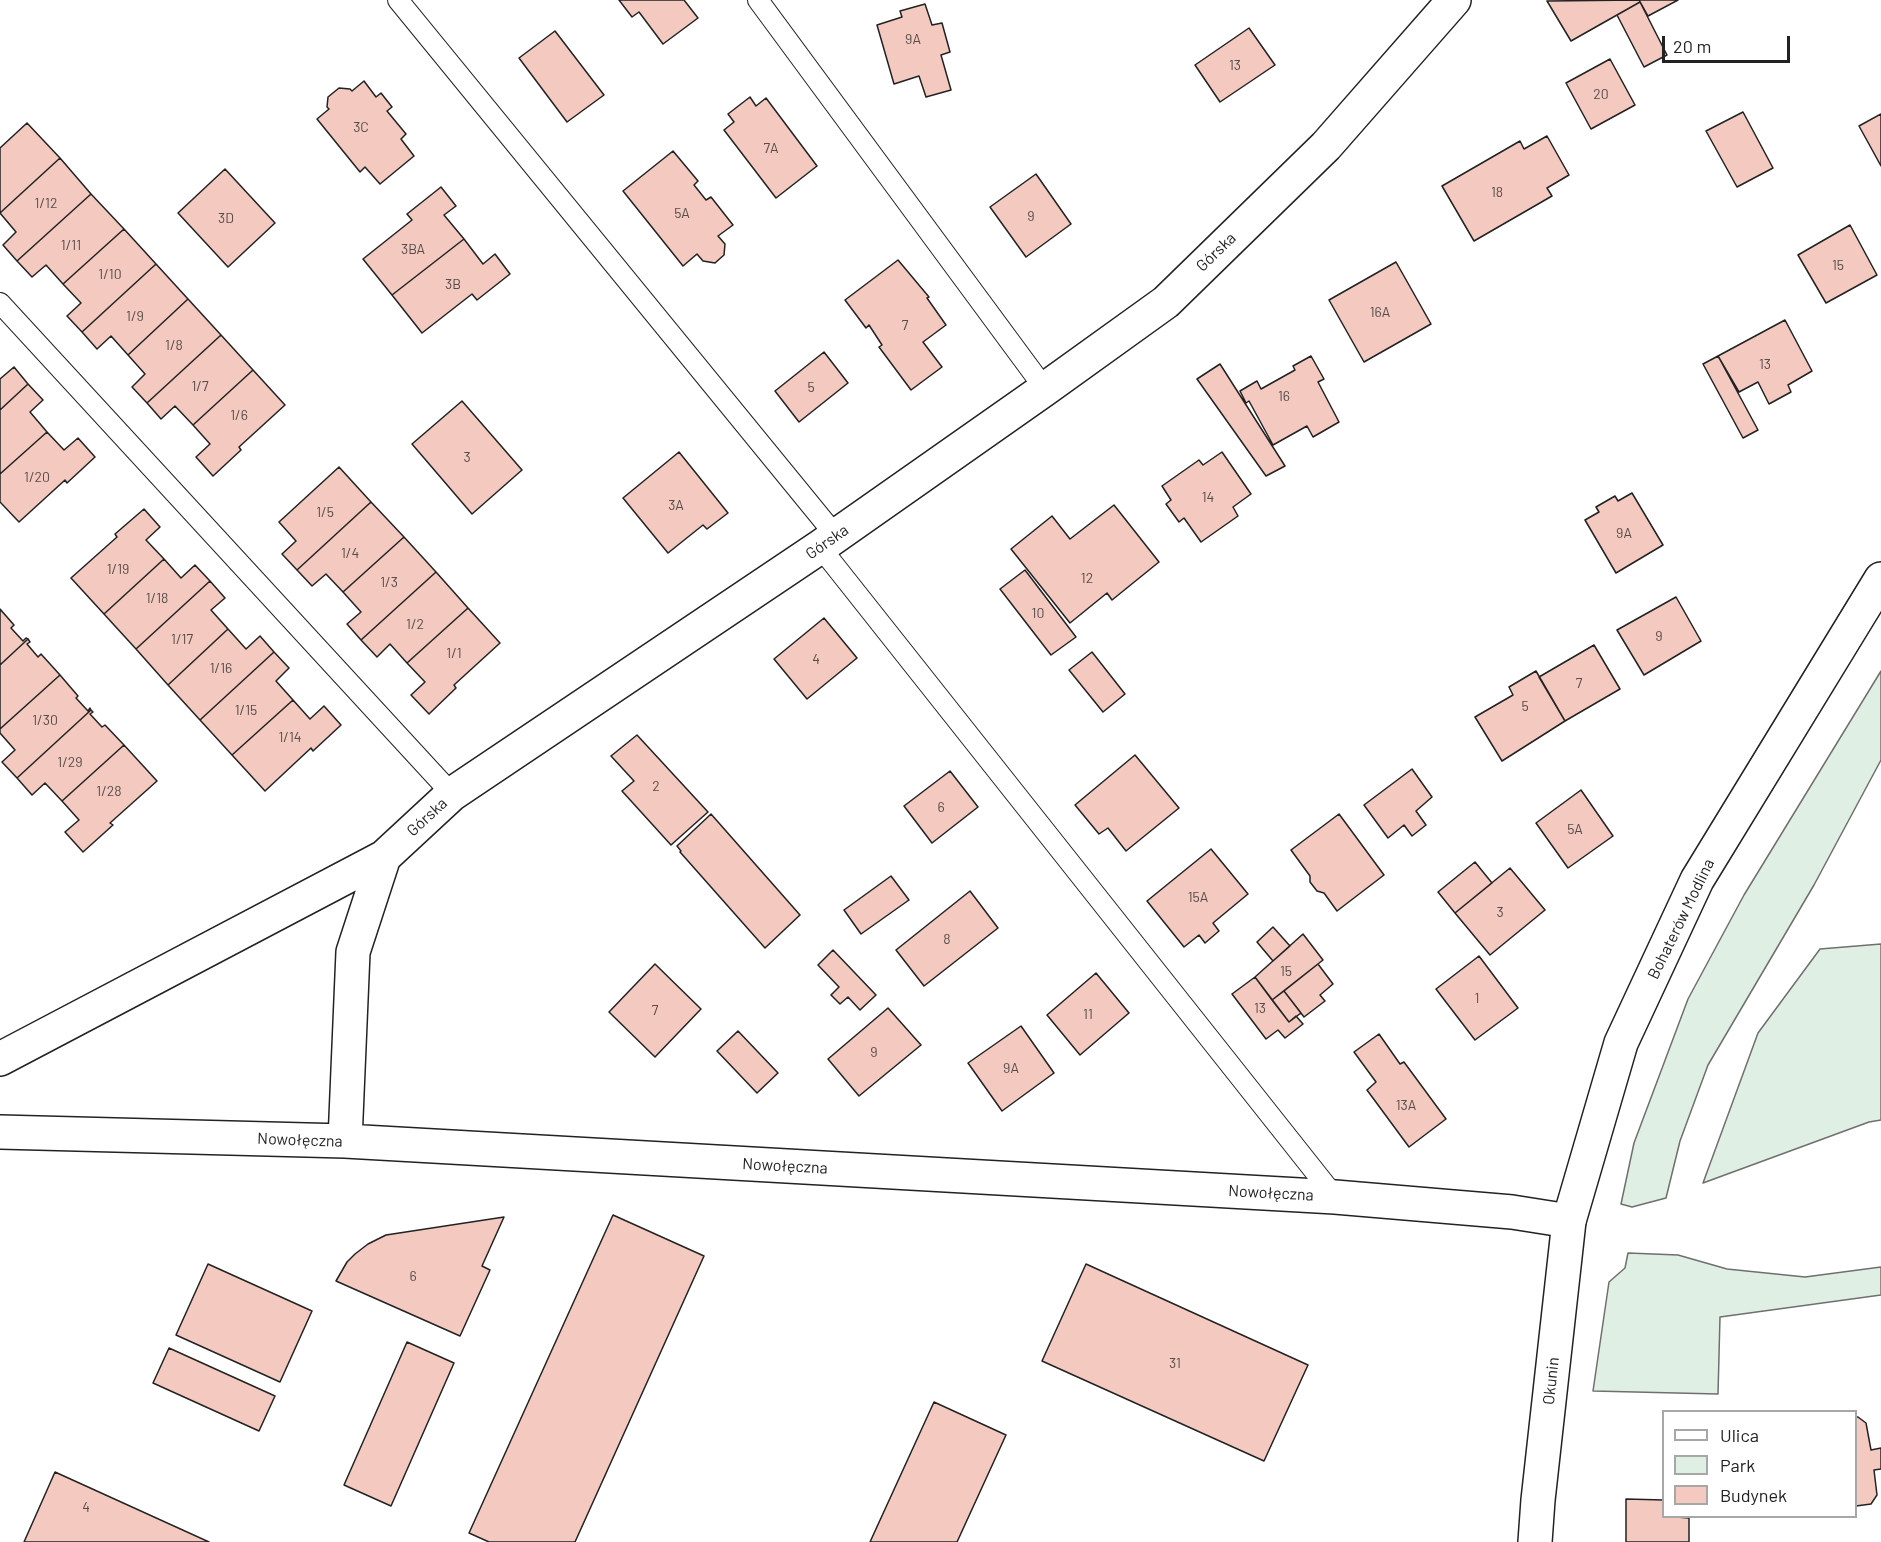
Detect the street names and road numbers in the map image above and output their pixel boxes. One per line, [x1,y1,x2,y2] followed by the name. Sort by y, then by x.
[1192,228,1240,276] street label: Górska
[802,520,852,564] street label: Górska
[403,794,451,840] street label: Górska
[1643,856,1719,982] street label: Bohaterów Modlina
[257,1129,343,1151] street label: Nowołęczna
[742,1154,828,1178] street label: Nowołęczna
[1228,1181,1314,1205] street label: Nowołęczna
[1539,1356,1563,1406] street label: Okunin

